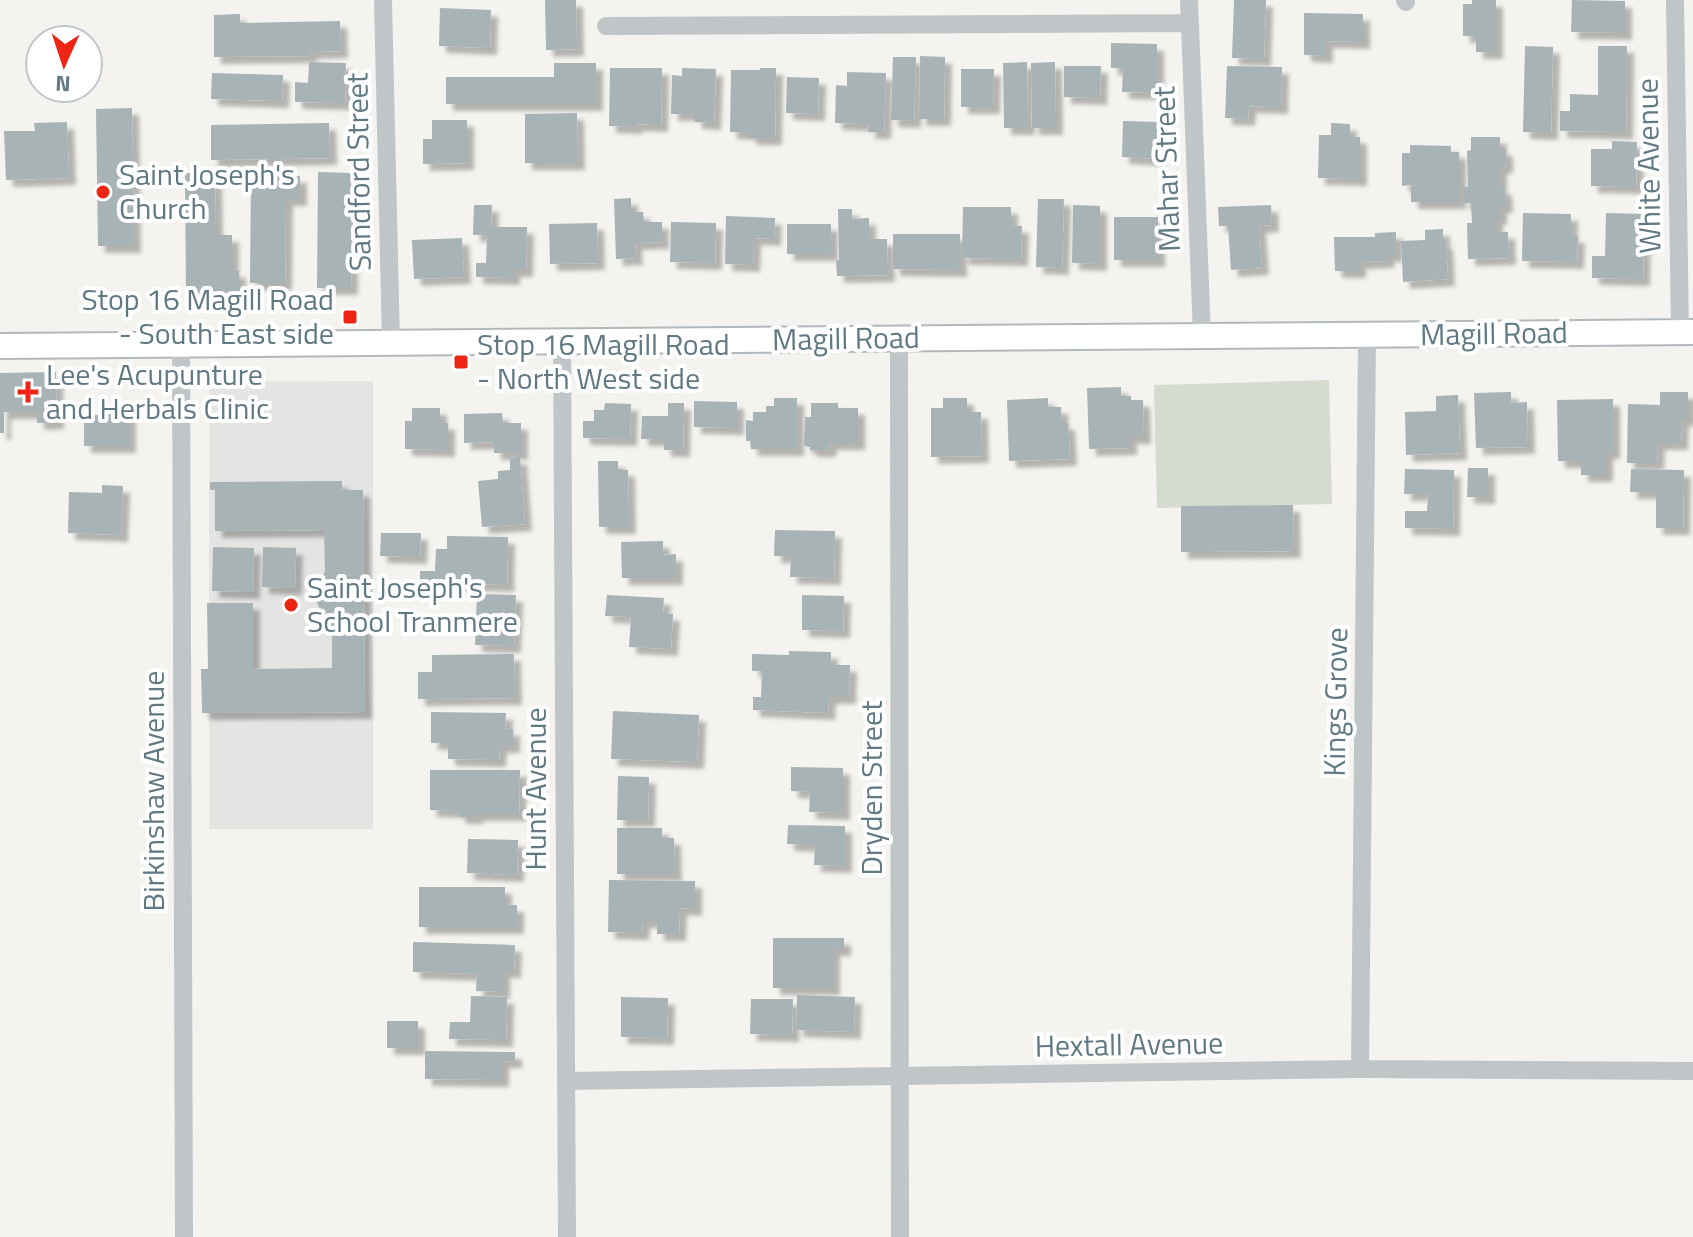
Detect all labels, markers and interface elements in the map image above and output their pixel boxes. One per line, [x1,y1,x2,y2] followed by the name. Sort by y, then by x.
[24,24,104,104] north arrow
[54,67,71,101] text: N
[333,72,383,272] street label: Sandford Street
[1623,78,1673,254] street label: White Avenue
[1140,85,1192,253] street label: Mahar Street
[119,151,295,231] place label: Saint Joseph's Church
[94,183,112,201] marker: Saint Joseph's Church
[81,276,334,356] place label: Stop 16 Magill Road - South East side
[341,308,359,326] marker: Stop 16 Magill Road - South East side
[1420,309,1568,357] street label: Magill Road
[772,314,920,362] street label: Magill Road
[477,321,730,401] place label: Stop 16 Magill Road - North West side
[46,351,269,431] place label: Lee's Acupunture and Herbals Clinic
[452,353,470,371] marker: Stop 16 Magill Road - North West side
[17,381,39,403] marker: Lee's Acupunture and Herbals Clinic
[307,564,518,644] place label: Saint Joseph's School Tranmere
[282,596,300,614] marker: Saint Joseph's School Tranmere
[1311,627,1359,777] street label: Kings Grove
[130,671,176,911] street label: Birkinshaw Avenue
[848,700,894,876] street label: Dryden Street
[512,707,558,871] street label: Hunt Avenue
[1034,1019,1224,1069] street label: Hextall Avenue

